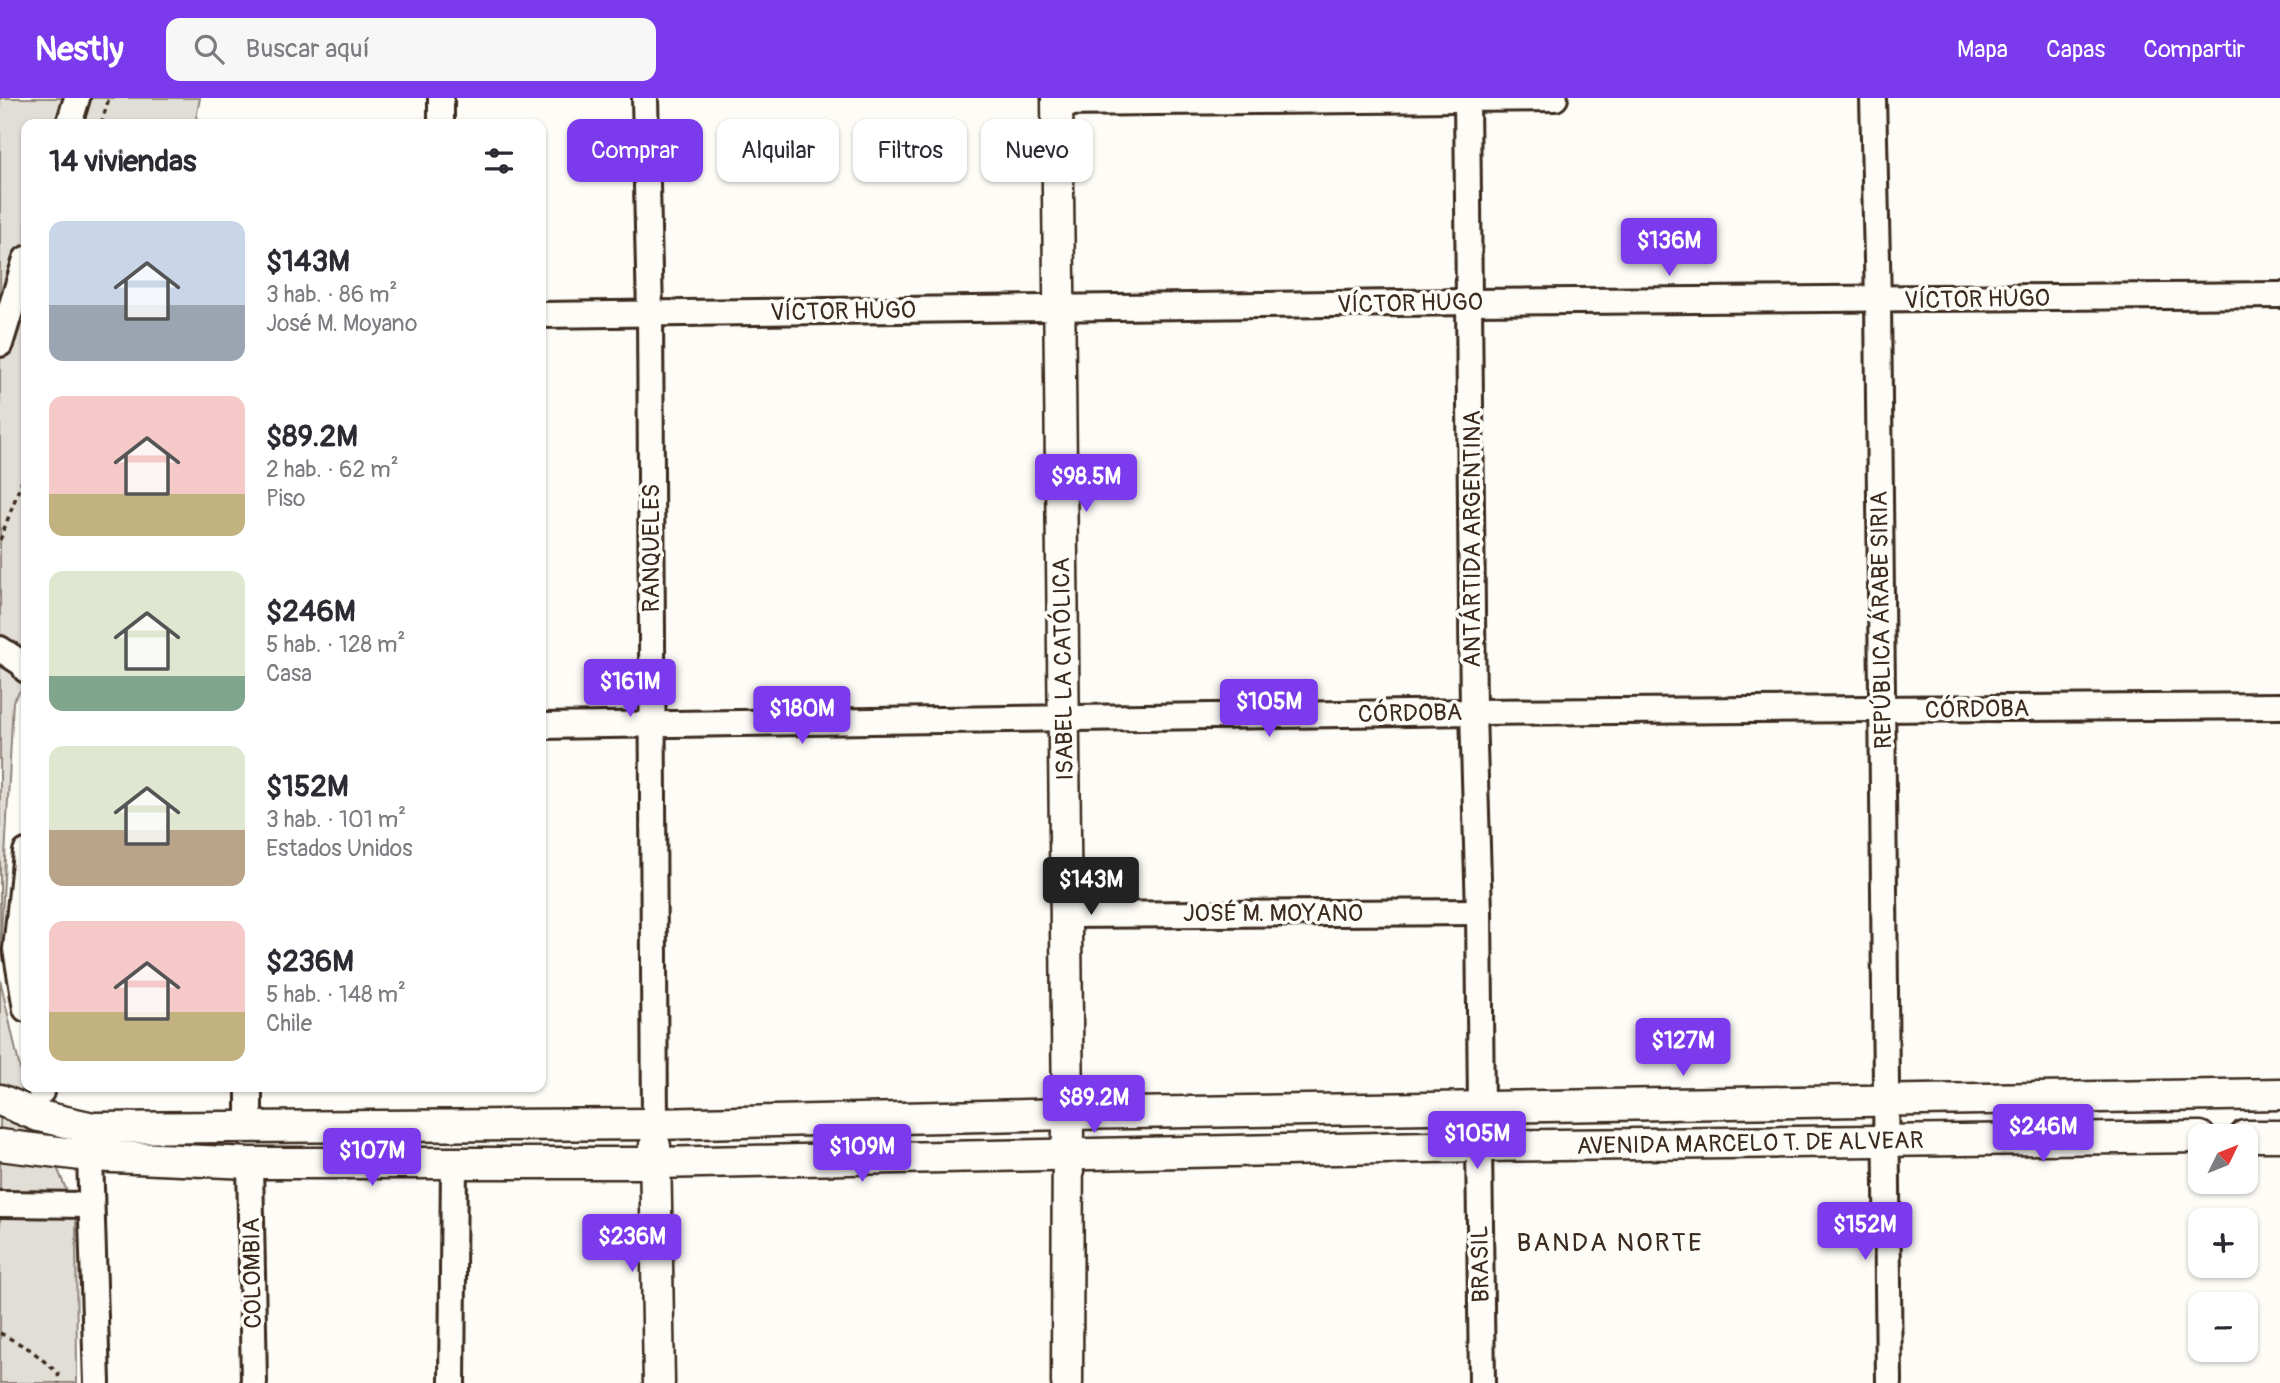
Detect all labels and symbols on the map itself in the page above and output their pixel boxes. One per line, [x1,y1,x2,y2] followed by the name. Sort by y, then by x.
[1620,218,1718,278] pin: $136M
[1904,284,2050,315] street label: VÍCTOR HUGO
[1337,288,1483,319] street label: VÍCTOR HUGO
[770,296,916,327] street label: VÍCTOR HUGO
[1458,410,1487,668] street label: ANTÁRTIDA ARGENTINA
[1029,454,1143,514] pin: $98.5M
[637,484,666,612] street label: RANQUELES
[1865,491,1898,749] street label: REPÚBLICA ÁRABE SIRIA
[1046,557,1080,781] street label: ISABEL LA CATÓLICA
[581,660,679,719] pin: $161M
[1220,680,1318,739] pin: $105M
[753,686,851,746] pin: $180M
[1925,693,2029,725] street label: CÓRDOBA
[1358,697,1462,729] street label: CÓRDOBA
[1042,858,1140,917] pin: $143M
[1183,899,1363,928] street label: JOSÉ M. MOYANO
[1634,1018,1732,1078] pin: $127M
[1037,1076,1151,1135] pin: $89.2M
[1994,1104,2092,1164] pin: $246M
[1428,1112,1526,1171] pin: $105M
[813,1124,911,1184] pin: $109M
[2188,1124,2258,1194] north arrow
[1576,1126,1924,1161] street label: AVENIDA MARCELO T. DE ALVEAR
[323,1128,421,1188] pin: $107M
[1816,1202,1914,1262] pin: $152M
[583,1214,681,1274] pin: $236M
[237,1217,268,1329] street label: COLOMBIA
[1465,1225,1496,1303] street label: BRASIL
[1516,1227,1704,1259] district label: BANDA NORTE

